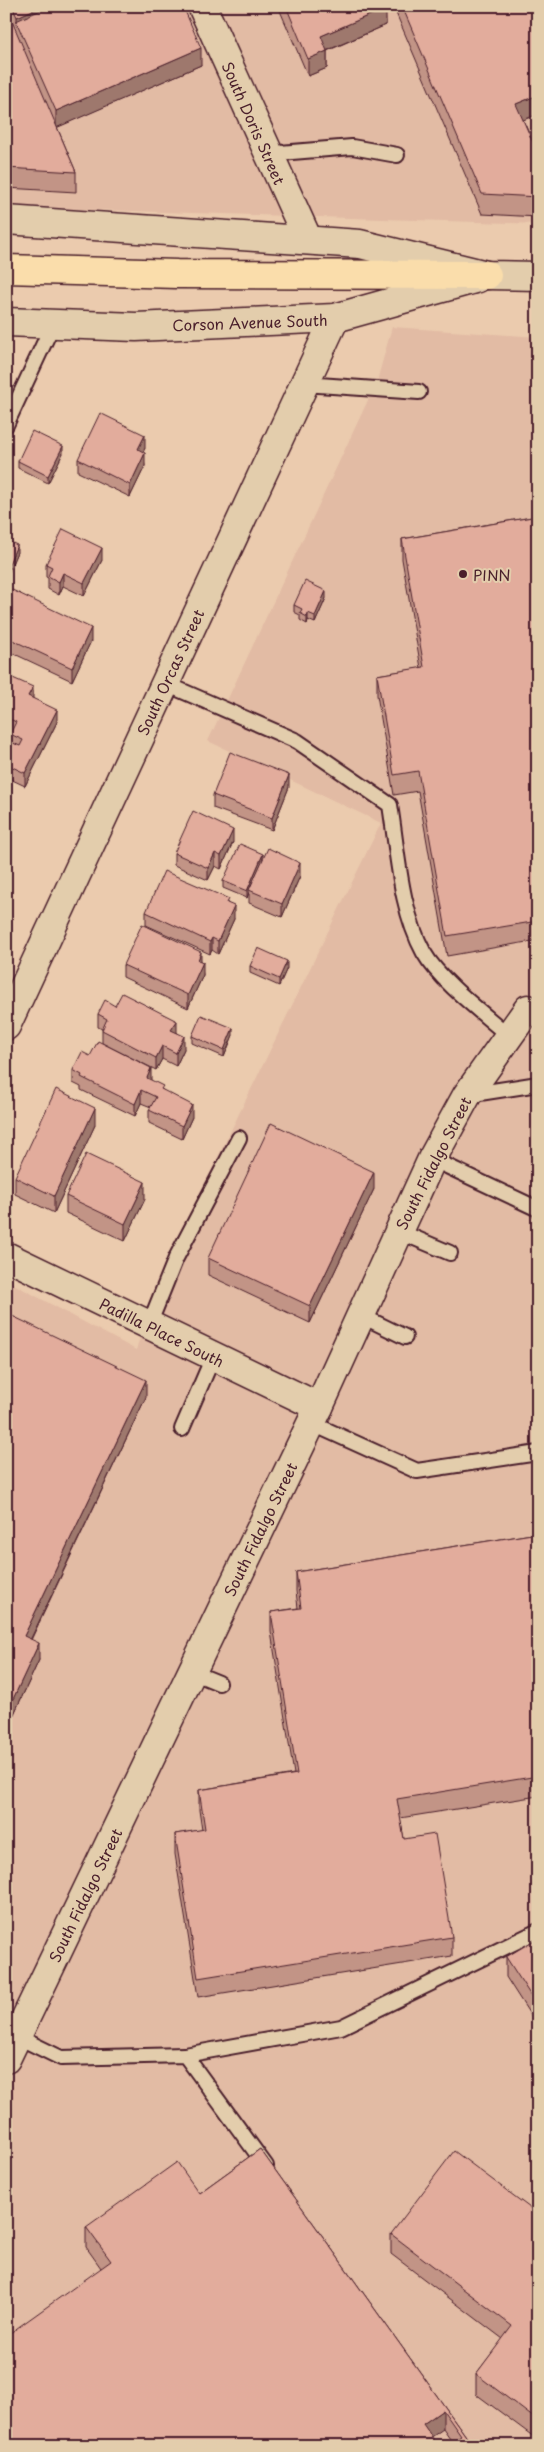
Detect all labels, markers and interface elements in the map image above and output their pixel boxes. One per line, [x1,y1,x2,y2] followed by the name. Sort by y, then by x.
[217,58,291,188] street label: South Doris Street
[172,308,328,336] street label: Corson Avenue South
[473,563,511,586] place label: PINN
[457,568,469,580] marker: PINN
[131,605,209,739] street label: South Orcas Street
[389,1092,477,1234] street label: South Fidalgo Street
[96,1292,228,1372] street label: Padilla Place South
[218,1458,302,1600] street label: South Fidalgo Street
[43,1824,127,1966] street label: South Fidalgo Street

